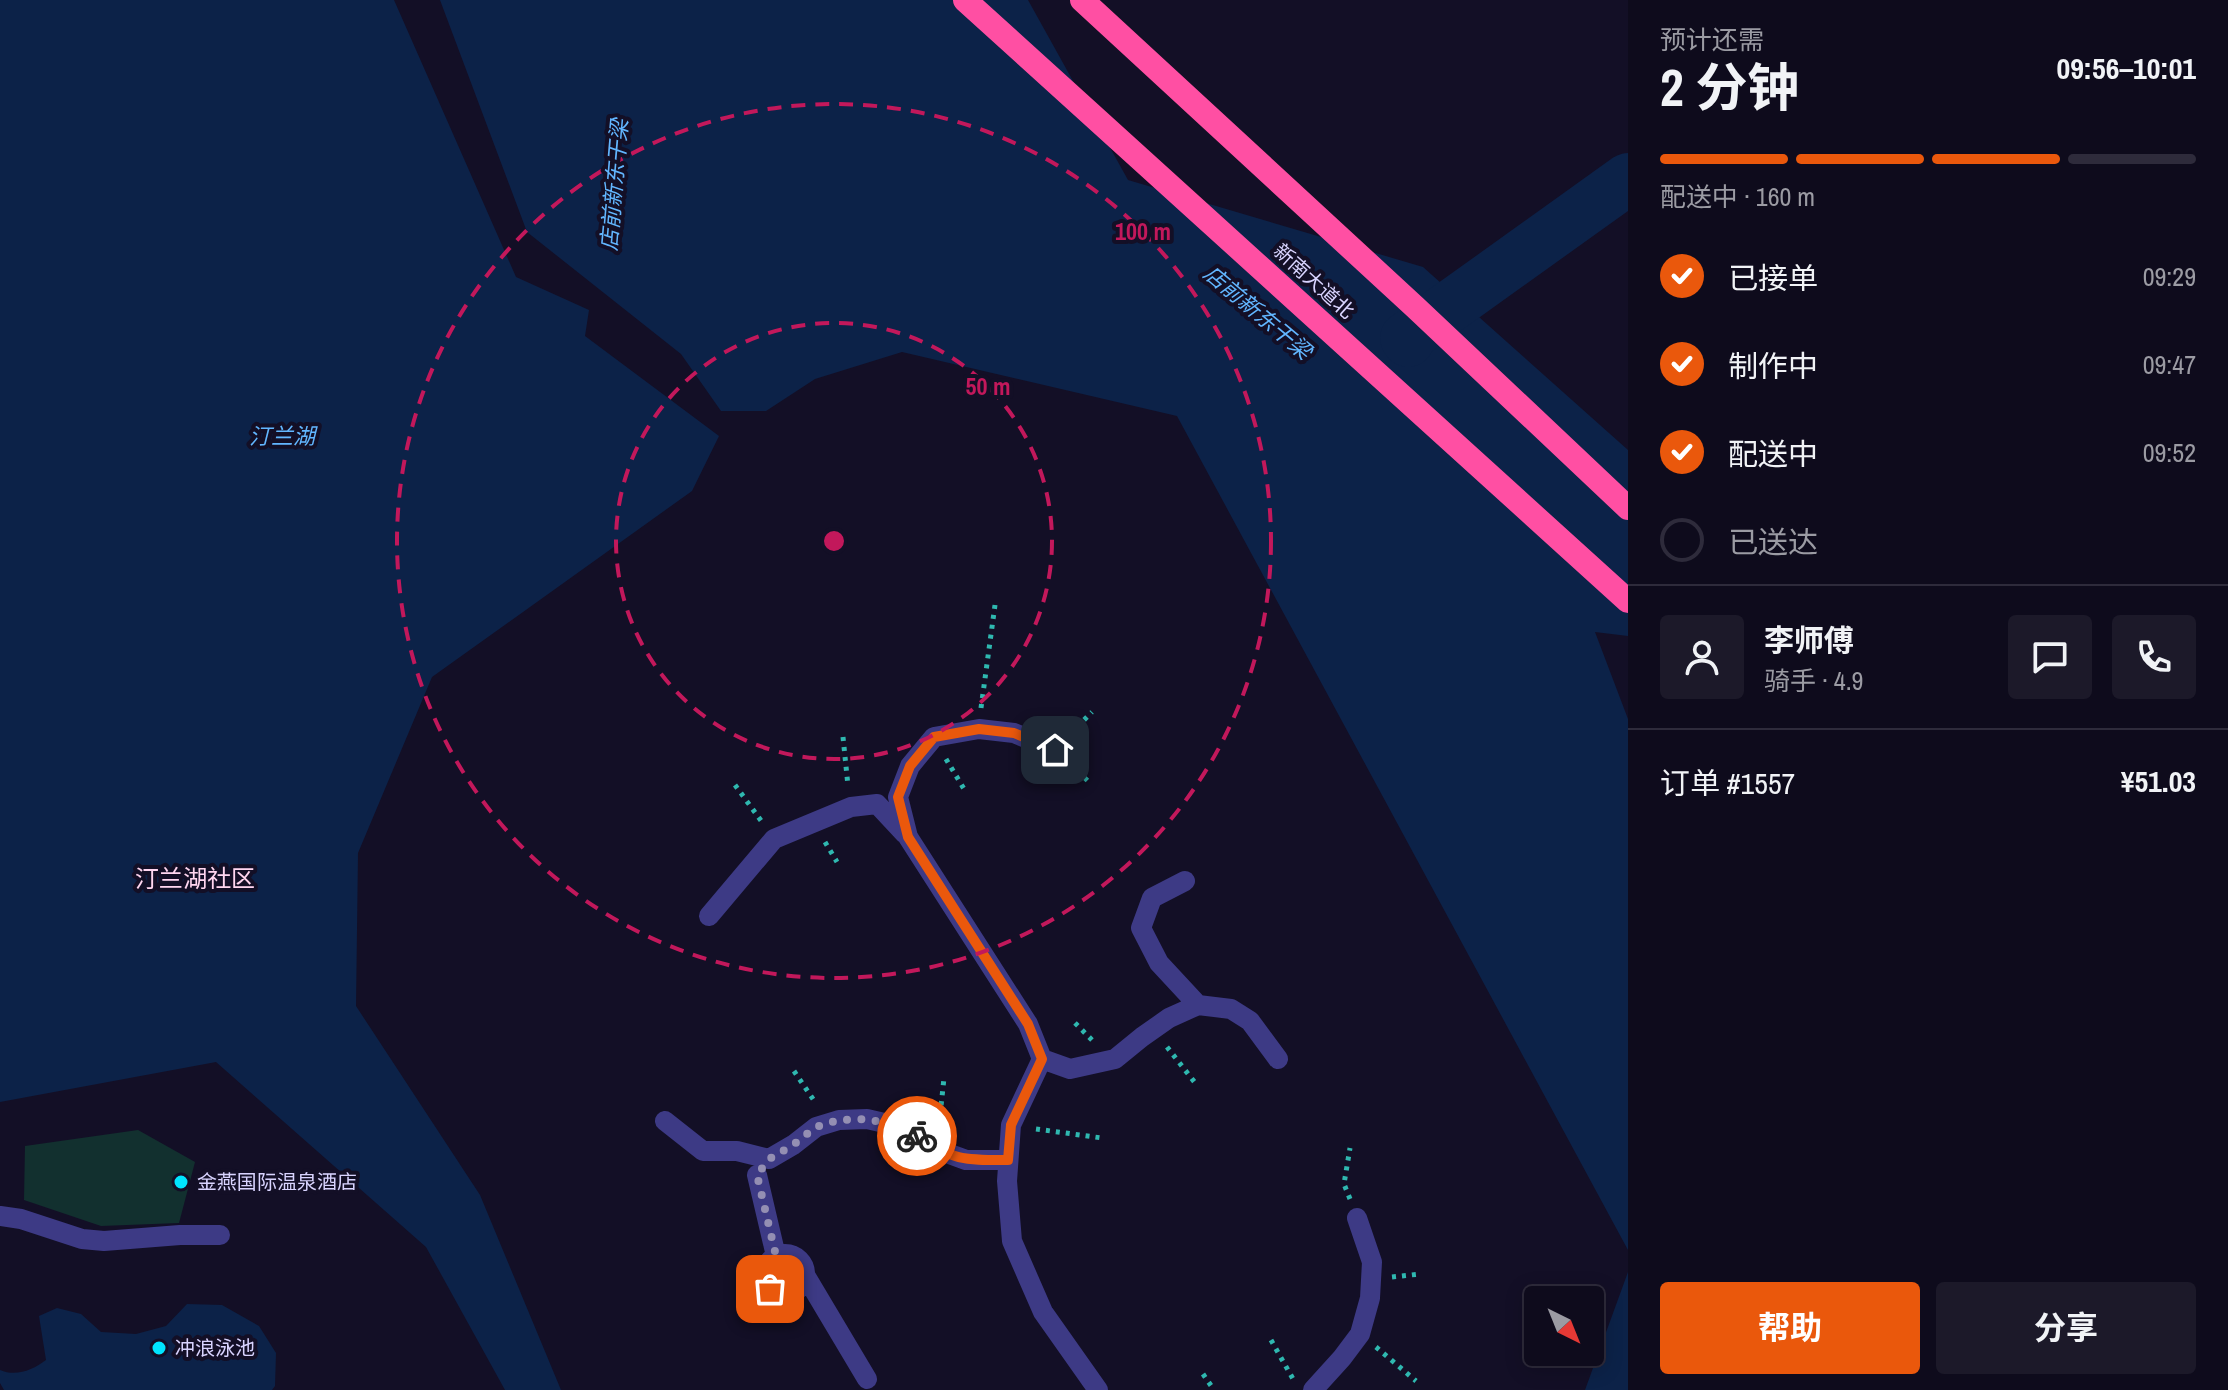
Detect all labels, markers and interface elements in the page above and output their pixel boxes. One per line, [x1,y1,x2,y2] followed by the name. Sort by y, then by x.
[1660,22,1764,57] text: 预计还需
[2057,48,2196,88] text: 09:56–10:01
[1660,52,1800,122] text: 2 分钟
[593,116,635,252] water label: 店前新东干梁
[1660,179,1815,214] text: 配送中 · 160 m
[1115,215,1171,247] text: 100 m
[1268,237,1361,324] street label: 新南大道北
[1660,254,1704,298] icon: check
[1198,258,1320,367] water label: 店前新东干梁
[1728,258,1818,298] text: 已接单
[2143,259,2196,294] text: 09:29
[1660,342,1704,386] icon: check
[1728,346,1818,386] text: 制作中
[2143,347,2196,382] text: 09:47
[966,370,1010,402] text: 50 m
[249,421,318,451] water label: 汀兰湖
[1660,430,1704,474] icon: check
[1728,434,1818,474] text: 配送中
[2143,435,2196,470] text: 09:52
[1728,522,1818,562] text: 已送达
[820,527,848,555] centre of rings
[1660,615,1744,699] button: person
[2008,615,2092,699] button: chat
[2112,615,2196,699] button: phone
[1764,620,1854,660] text: 李师傅
[1764,663,1863,698] text: 骑手 · 4.9
[1021,716,1089,784] pin
[1033,728,1077,772] icon: home
[2121,761,2196,801] text: ¥51.03
[1660,763,1795,803] text: 订单 #1557
[135,862,255,894] district label: 汀兰湖社区
[877,1096,957,1176] courier
[895,1114,939,1158] icon: bike
[197,1168,357,1195] place label: 金燕国际温泉酒店
[172,1173,190,1191] marker: 金燕国际温泉酒店
[736,1255,804,1323] pin
[748,1267,792,1311] icon: bag
[1660,1282,1920,1374] button: 帮助
[1936,1282,2196,1374] button: 分享
[1524,1286,1604,1366] north arrow
[1524,1286,1604,1366] map controls
[175,1334,255,1361] place label: 冲浪泳池
[150,1339,168,1357] marker: 冲浪泳池

